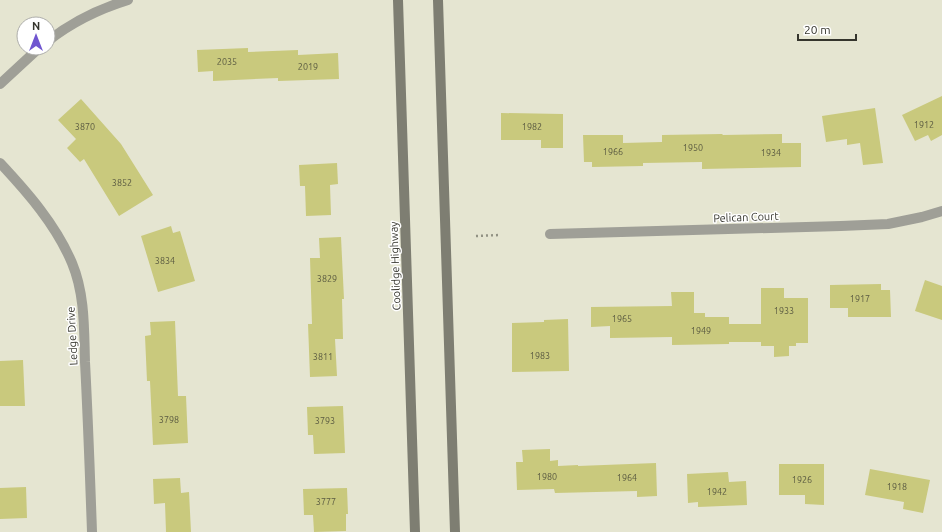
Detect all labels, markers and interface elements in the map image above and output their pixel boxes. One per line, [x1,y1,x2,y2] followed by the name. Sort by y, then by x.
[16,16,56,56] north arrow
[798,16,856,42] scale bar
[32,20,40,32] text: N
[804,23,831,36] text: 20 m
[217,57,237,67] house number: 2035
[298,62,318,72] house number: 2019
[914,120,934,130] house number: 1912
[75,122,95,132] house number: 3870
[522,122,542,132] house number: 1982
[683,143,703,153] house number: 1950
[603,147,623,157] house number: 1966
[761,148,781,158] house number: 1934
[112,178,132,188] house number: 3852
[713,210,780,224] street label: Pelican Court
[387,221,403,311] street label: Coolidge Highway
[155,256,175,266] house number: 3834
[317,274,337,284] house number: 3829
[850,294,870,304] house number: 1917
[64,306,80,366] street label: Ledge Drive
[774,306,794,316] house number: 1933
[612,314,632,324] house number: 1965
[691,326,711,336] house number: 1949
[530,351,550,361] house number: 1983
[313,352,333,362] house number: 3811
[159,415,179,425] house number: 3798
[315,416,335,426] house number: 3793
[537,472,557,482] house number: 1980
[617,473,637,483] house number: 1964
[792,475,812,485] house number: 1926
[887,482,907,492] house number: 1918
[707,487,727,497] house number: 1942
[316,497,336,507] house number: 3777

